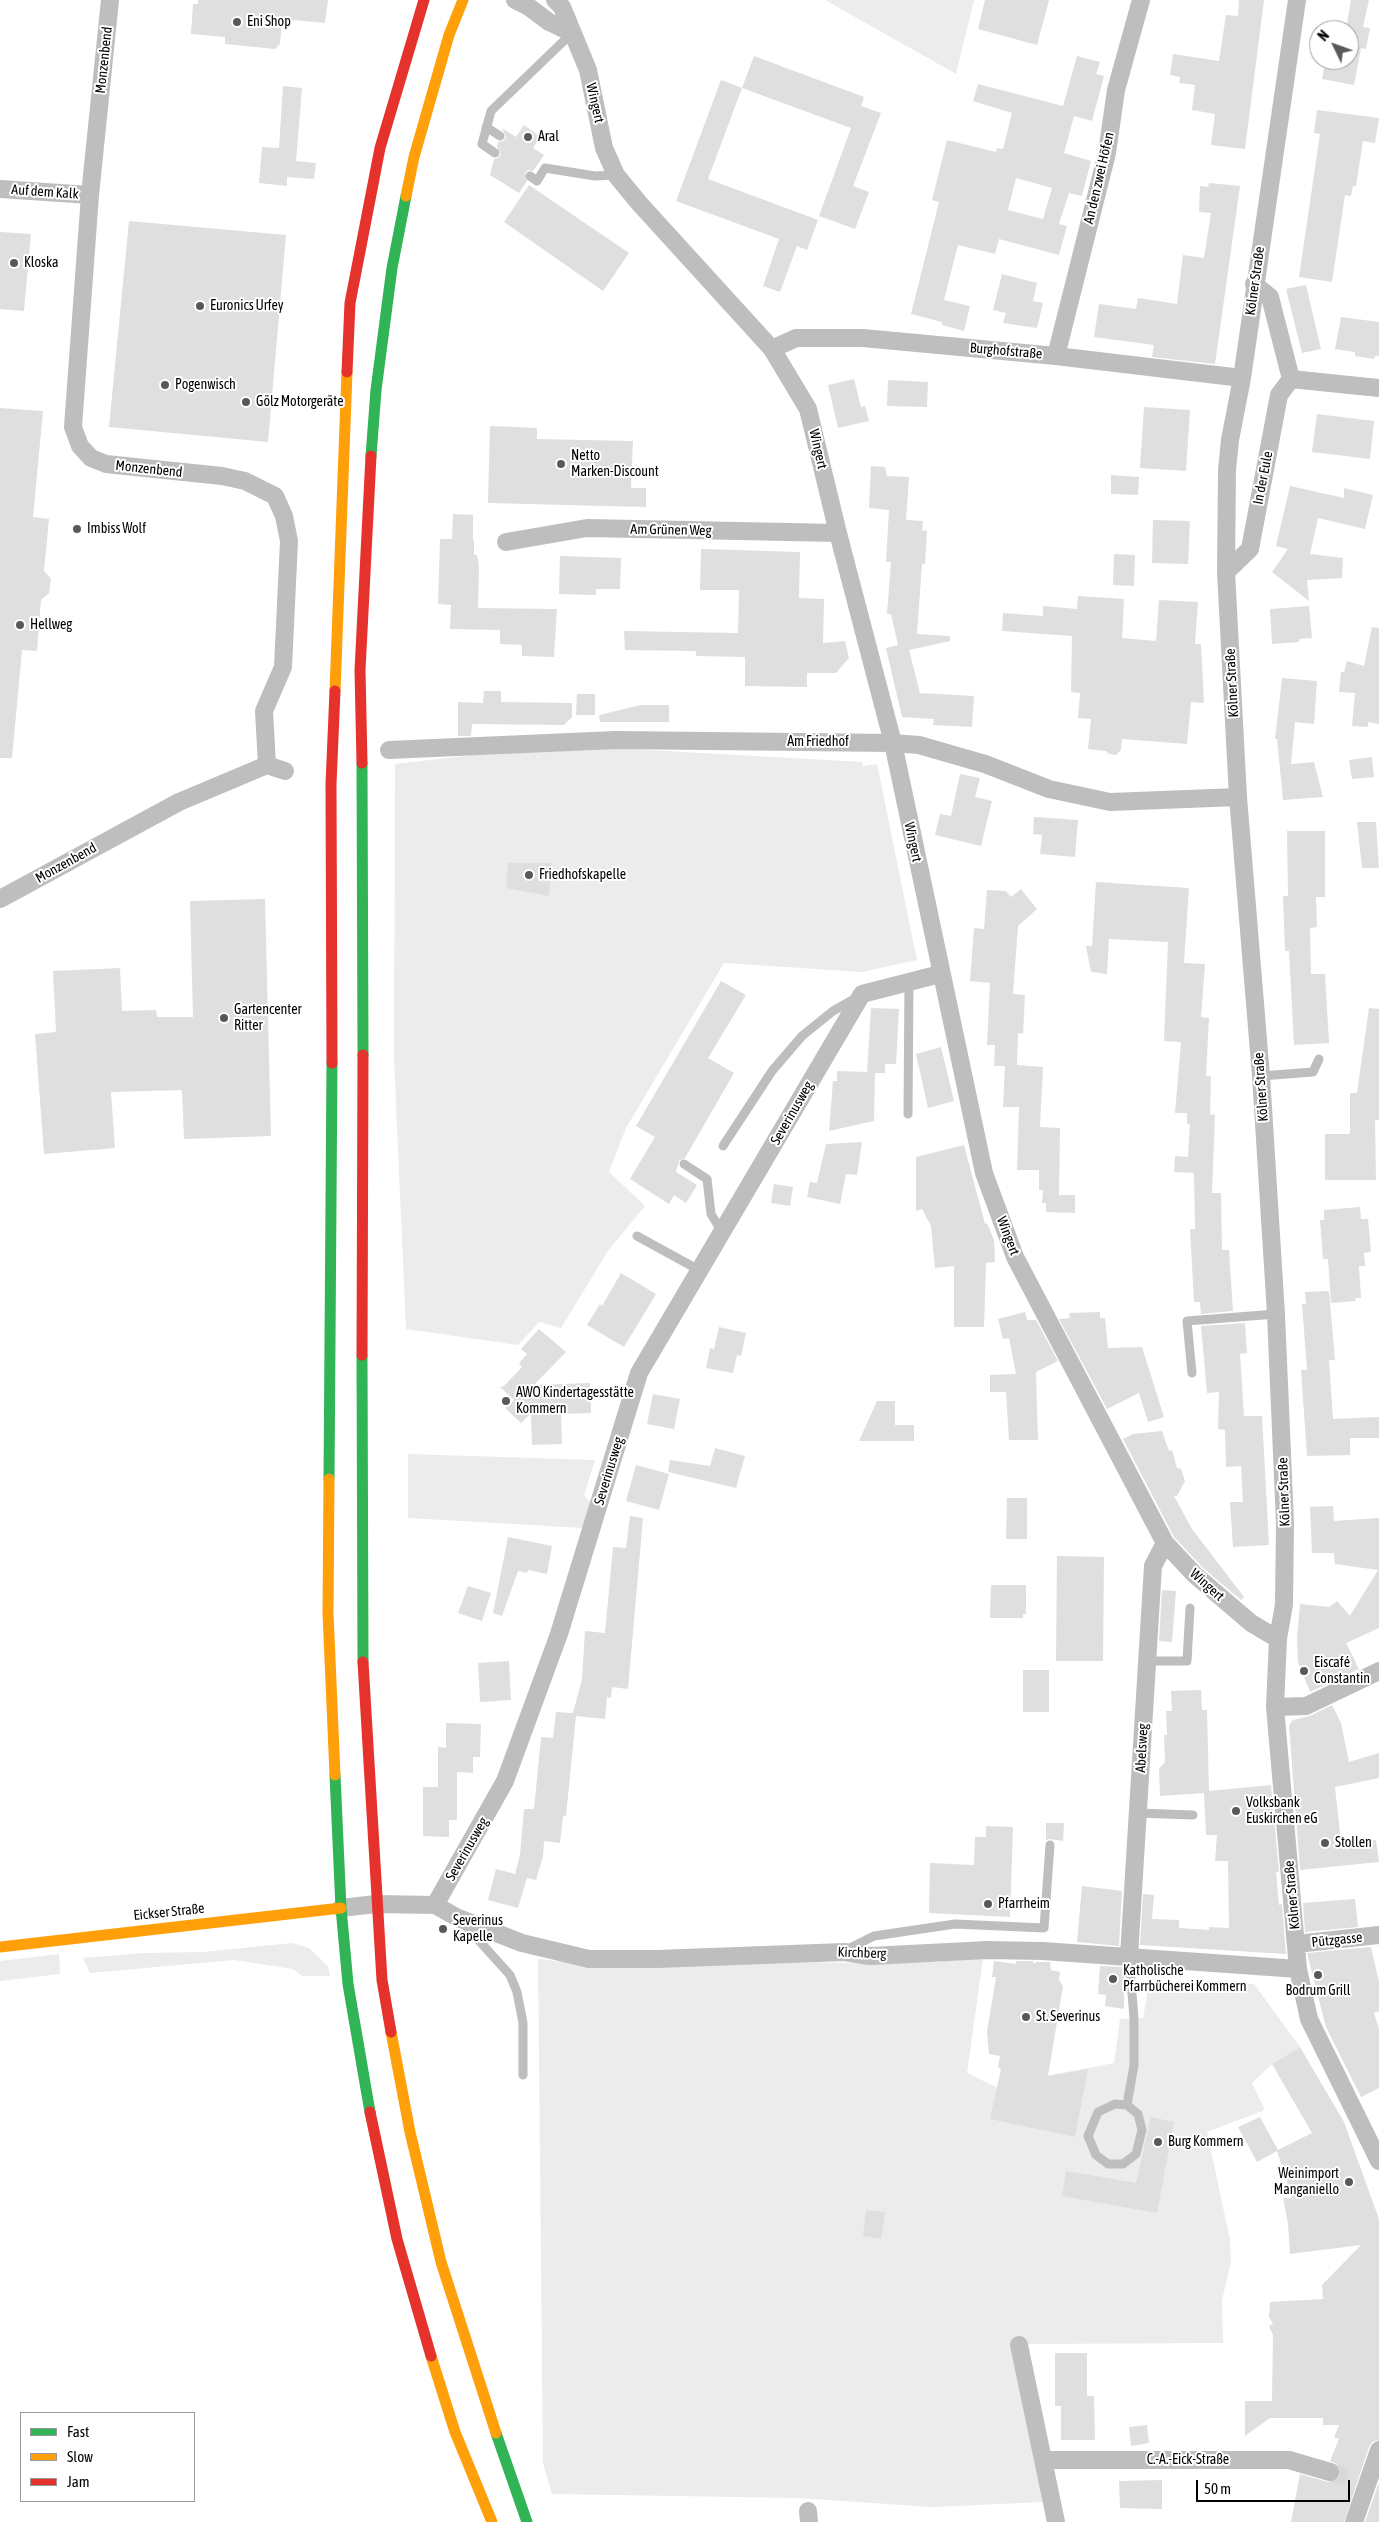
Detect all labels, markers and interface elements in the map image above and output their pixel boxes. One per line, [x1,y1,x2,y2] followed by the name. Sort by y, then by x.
[247,14,291,30] place label: Eni Shop
[231,16,243,28] marker: Eni Shop
[1309,20,1359,70] north arrow
[92,26,116,94] street label: Monzenbend
[1315,27,1332,44] text: N
[582,81,608,125] street label: Wingert
[538,129,559,145] place label: Aral
[1080,130,1118,226] street label: An den zwei Höfen
[522,131,534,143] marker: Aral
[11,181,79,203] street label: Auf dem Kalk
[1242,246,1268,316] street label: Kölner Straße
[24,255,59,271] place label: Kloska
[8,257,20,269] marker: Kloska
[210,298,284,314] place label: Euronics Urfey
[194,300,206,312] marker: Euronics Urfey
[969,339,1043,363] street label: Burghofstraße
[175,377,236,393] place label: Pogenwisch
[159,379,171,391] marker: Pogenwisch
[256,394,344,410] place label: Gölz Motorgeräte
[240,396,252,408] marker: Gölz Motorgeräte
[805,427,831,471] street label: Wingert
[571,448,659,481] place label: Netto Marken-Discount
[1250,450,1276,506] street label: In der Eule
[115,457,183,481] street label: Monzenbend
[555,458,567,470] marker: Netto Marken-Discount
[87,521,146,537] place label: Imbiss Wolf
[630,521,712,539] street label: Am Grünen Weg
[71,523,83,535] marker: Imbiss Wolf
[30,617,72,633] place label: Hellweg
[14,619,26,631] marker: Hellweg
[1222,648,1242,718] street label: Kölner Straße
[787,734,849,750] street label: Am Friedhof
[901,821,925,863] street label: Wingert
[33,839,99,887] street label: Monzenbend
[539,867,626,883] place label: Friedhofskapelle
[523,869,535,881] marker: Friedhofskapelle
[234,1002,302,1034] place label: Gartencenter Ritter
[218,1012,230,1024] marker: Gartencenter Ritter
[1250,1052,1272,1122] street label: Kölner Straße
[767,1078,817,1148] street label: Severinusweg
[993,1214,1023,1258] street label: Wingert
[516,1385,634,1418] place label: AWO Kindertagesstätte Kommern
[500,1395,512,1407] marker: AWO Kindertagesstätte Kommern
[591,1435,627,1507] street label: Severinusweg
[1274,1457,1294,1527] street label: Kölner Straße
[1186,1565,1228,1605] street label: Wingert
[1314,1655,1370,1688] place label: Eiscafé Constantin
[1298,1665,1310,1677] marker: Eiscafé Constantin
[1132,1723,1152,1773] street label: Abelsweg
[1246,1795,1318,1828] place label: Volksbank Euskirchen eG
[1230,1805,1242,1817] marker: Volksbank Euskirchen eG
[442,1814,492,1884] street label: Severinusweg
[1335,1835,1372,1851] place label: Stollen
[1319,1837,1331,1849] marker: Stollen
[1281,1860,1303,1930] street label: Kölner Straße
[998,1896,1050,1912] place label: Pfarrheim
[982,1898,994,1910] marker: Pfarrheim
[133,1900,205,1924] street label: Eickser Straße
[453,1913,503,1945] place label: Severinus Kapelle
[437,1923,449,1935] marker: Severinus Kapelle
[1311,1929,1363,1951] street label: Pützgasse
[837,1944,887,1962] street label: Kirchberg
[1123,1963,1246,1995] place label: Katholische Pfarrbücherei Kommern
[1312,1969,1324,1981] marker: Bodrum Grill
[1107,1973,1119,1985] marker: Katholische Pfarrbücherei Kommern
[1286,1983,1350,1999] place label: Bodrum Grill
[1036,2009,1100,2025] place label: St. Severinus
[1020,2011,1032,2023] marker: St. Severinus
[1168,2134,1244,2150] place label: Burg Kommern
[1152,2136,1164,2148] marker: Burg Kommern
[1274,2166,1339,2198] place label: Weinimport Manganiello
[1343,2176,1355,2188] marker: Weinimport Manganiello
[20,2412,195,2502] legend
[67,2423,89,2440] text: Fast
[67,2448,93,2465] text: Slow
[1147,2452,1229,2468] street label: C.-A.-Eick-Straße
[1199,2470,1353,2502] scale bar
[67,2473,90,2490] text: Jam
[1204,2480,1231,2497] text: 50 m

